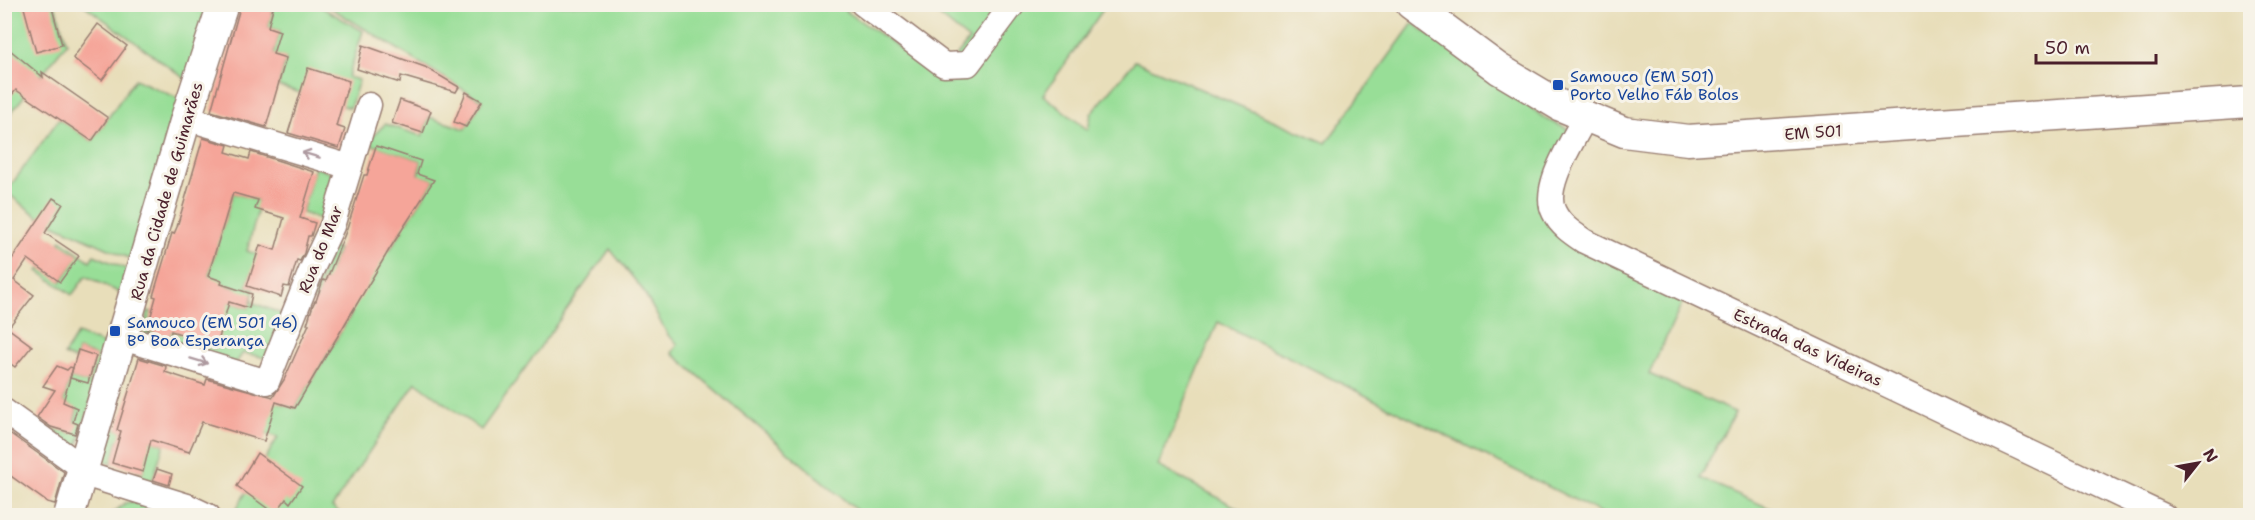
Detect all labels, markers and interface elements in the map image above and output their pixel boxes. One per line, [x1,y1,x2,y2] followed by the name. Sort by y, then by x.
[2036,27,2156,65] scale bar
[2045,36,2090,60] text: 50 m
[1570,66,1739,105] place label: Samouco (EM 501) Porto Velho Fáb Bolos
[1551,78,1565,92] marker: Samouco (EM 501) Porto Velho Fáb Bolos
[125,80,208,303] street label: Rua da Cidade de Guimarães
[1784,120,1843,145] street label: EM 501
[301,149,320,160] one-way arrow
[293,202,348,296] street label: Rua do Mar
[1730,304,1886,391] street label: Estrada das Videiras
[127,312,297,351] place label: Samouco (EM 501 46) Bº Boa Esperança
[108,324,122,338] marker: Samouco (EM 501 46) Bº Boa Esperança
[189,356,208,367] one-way arrow
[2168,433,2228,493] north arrow
[2198,445,2223,466] text: N

